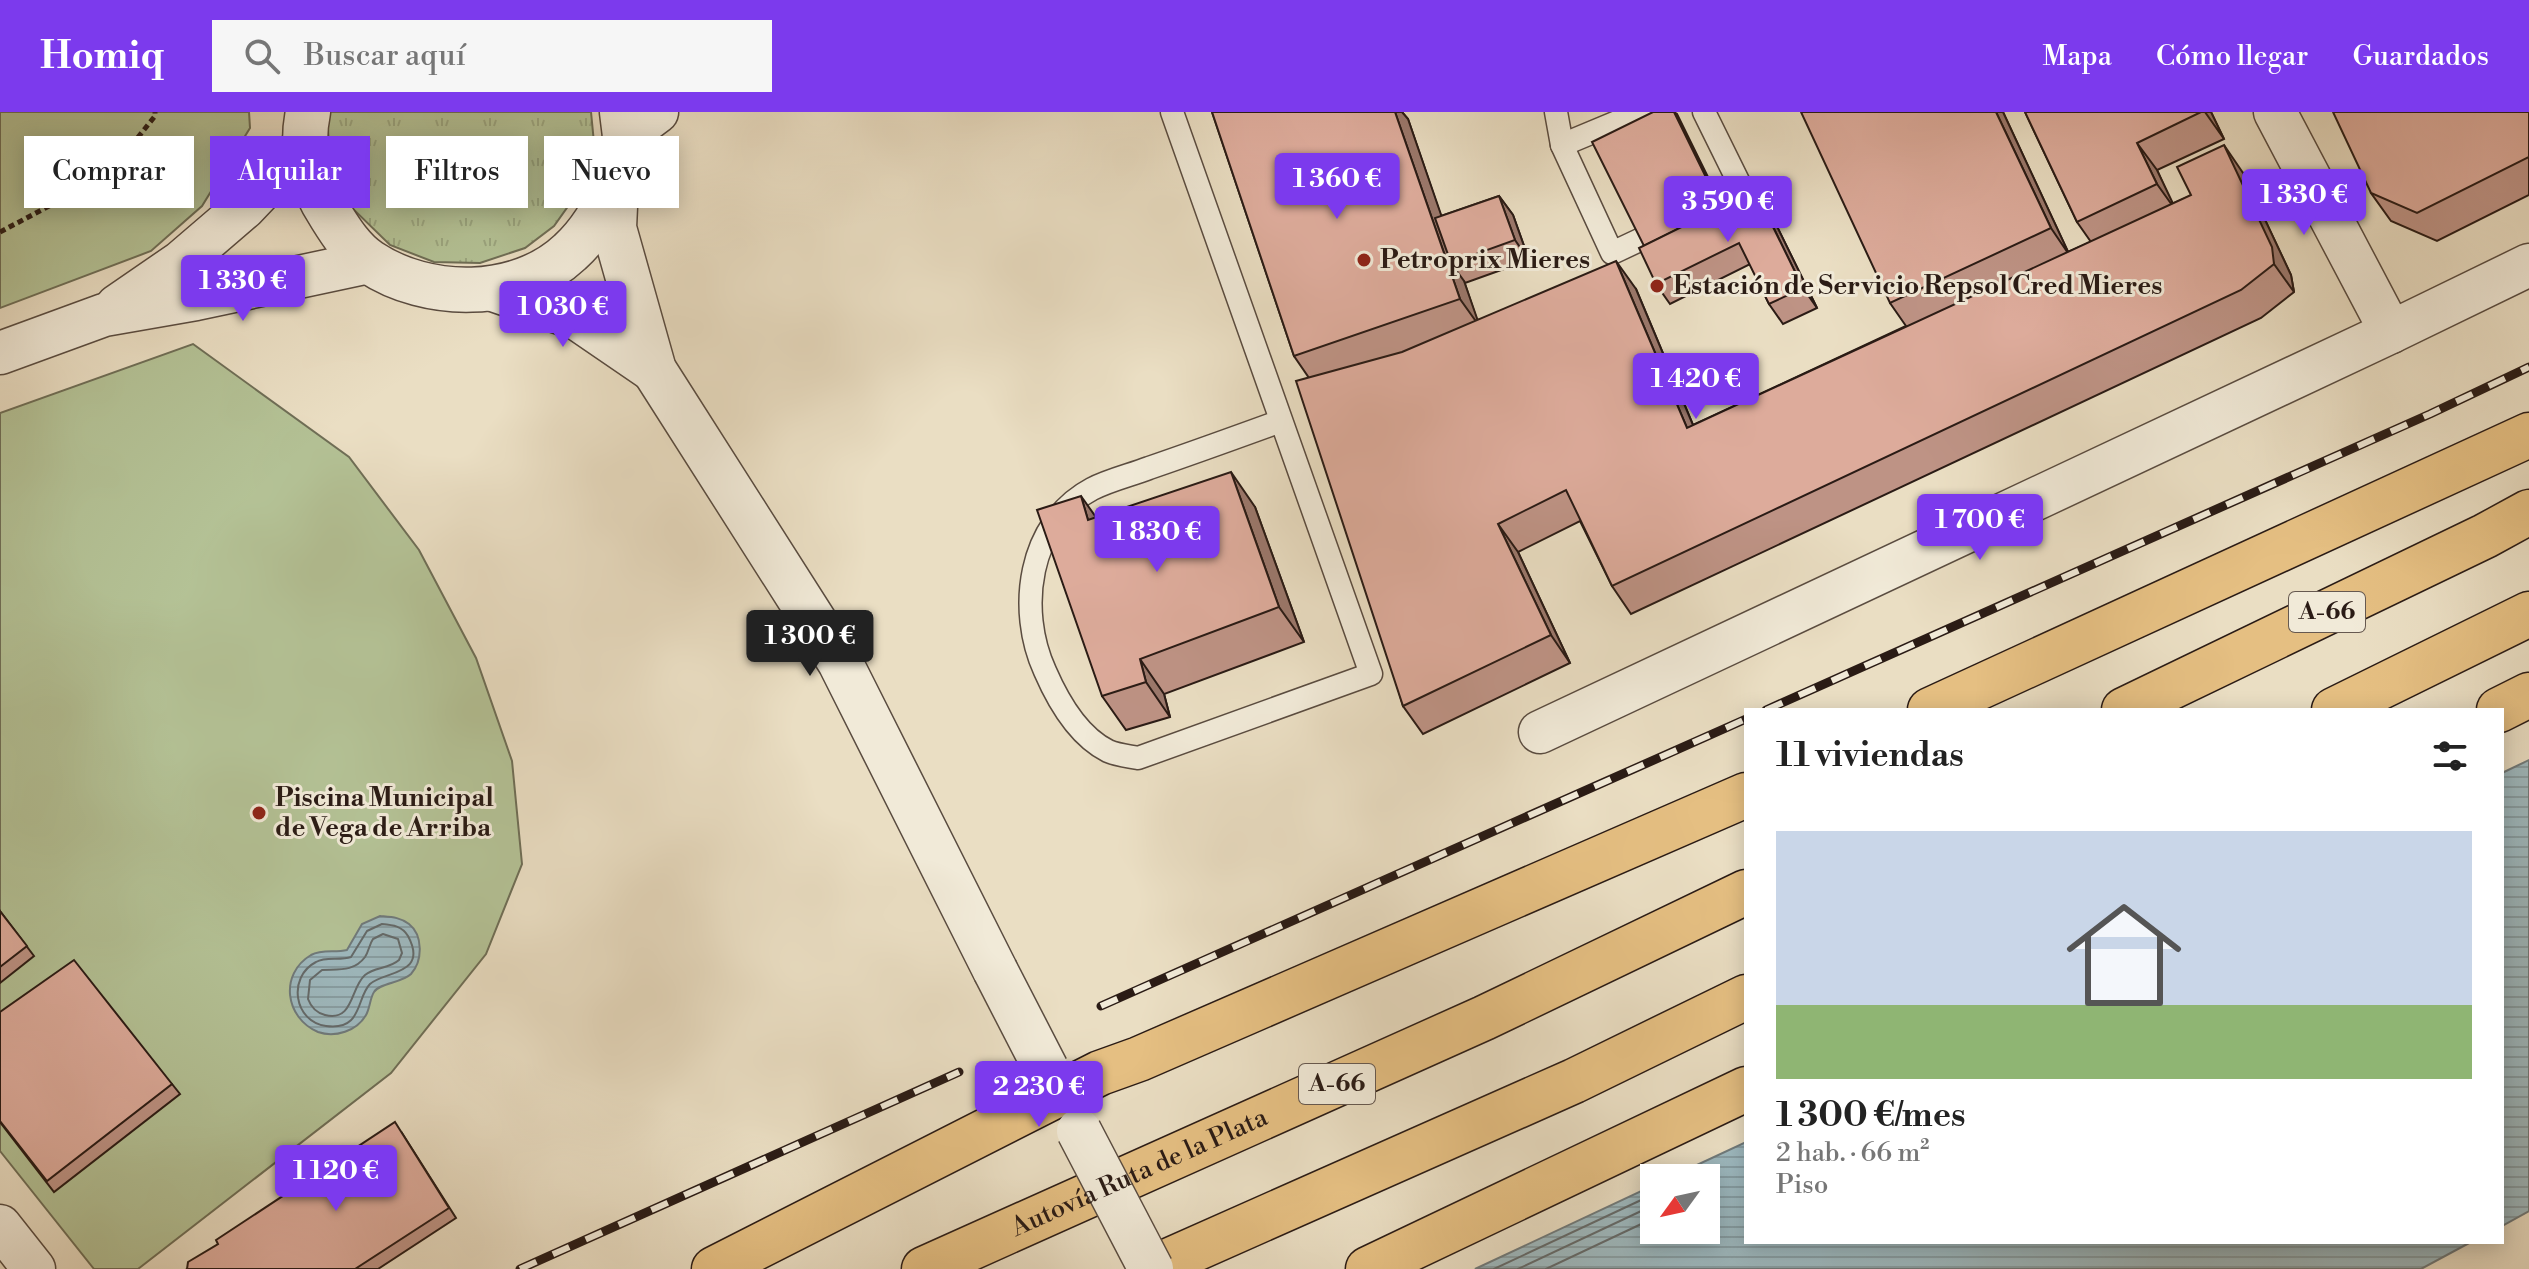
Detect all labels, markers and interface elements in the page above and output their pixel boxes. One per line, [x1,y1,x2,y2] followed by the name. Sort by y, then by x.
[212,20,772,92] search box
[40,33,164,80] text: Homiq
[240,34,284,78] icon: search
[304,37,466,75] text: Buscar aquí
[2043,39,2112,74] text: Mapa
[2156,39,2308,74] text: Cómo llegar
[2352,39,2489,74] text: Guardados
[24,136,194,208] chip: Comprar
[210,136,370,208] chip: Alquilar
[386,136,528,208] chip: Filtros
[544,136,679,208] chip: Nuevo
[1263,153,1411,221] pin: 1 360 €
[1293,163,1381,195] text: 1 360 €
[2230,169,2378,237] pin: 1 330 €
[1654,176,1802,244] pin: 3 590 €
[2260,179,2348,211] text: 1 330 €
[1682,186,1774,218] text: 3 590 €
[1380,244,1590,276] place label: Petroprix Mieres
[1355,251,1373,269] marker: Petroprix Mieres
[169,255,317,323] pin: 1 330 €
[199,265,287,297] text: 1 330 €
[1673,270,2162,302] place label: Estación de Servicio Repsol Cred Mieres
[1648,277,1666,295] marker: Estación de Servicio Repsol Cred Mieres
[489,281,637,349] pin: 1 030 €
[517,291,609,323] text: 1 030 €
[1622,353,1770,421] pin: 1 420 €
[1651,363,1741,395] text: 1 420 €
[1906,494,2054,562] pin: 1 700 €
[1935,504,2025,536] text: 1 700 €
[1083,506,1231,574] pin: 1 830 €
[1113,516,1201,548] text: 1 830 €
[2289,592,2365,632] road number: A-66
[736,610,884,678] pin: 1 300 €
[764,620,856,652] text: 1 300 €
[2428,734,2472,778] icon: filters
[1776,735,1964,777] text: 11 viviendas
[275,782,494,844] place label: Piscina Municipal de Vega de Arriba
[250,804,268,822] marker: Piscina Municipal de Vega de Arriba
[2052,883,2196,1027] icon: home
[965,1061,1113,1129] pin: 2 230 €
[1299,1064,1375,1104] road number: A-66
[993,1071,1085,1103] text: 2 230 €
[1776,1095,1965,1137] text: 1 300 €/mes
[1005,1101,1273,1244] street label: Autovía Ruta de la Plata
[1776,1137,1929,1169] text: 2 hab. · 66 m²
[262,1145,410,1213] pin: 1 120 €
[293,1155,379,1187] text: 1 120 €
[1640,1164,1720,1244] north arrow
[1640,1164,1720,1244] map controls
[1776,1169,1828,1201] text: Piso

